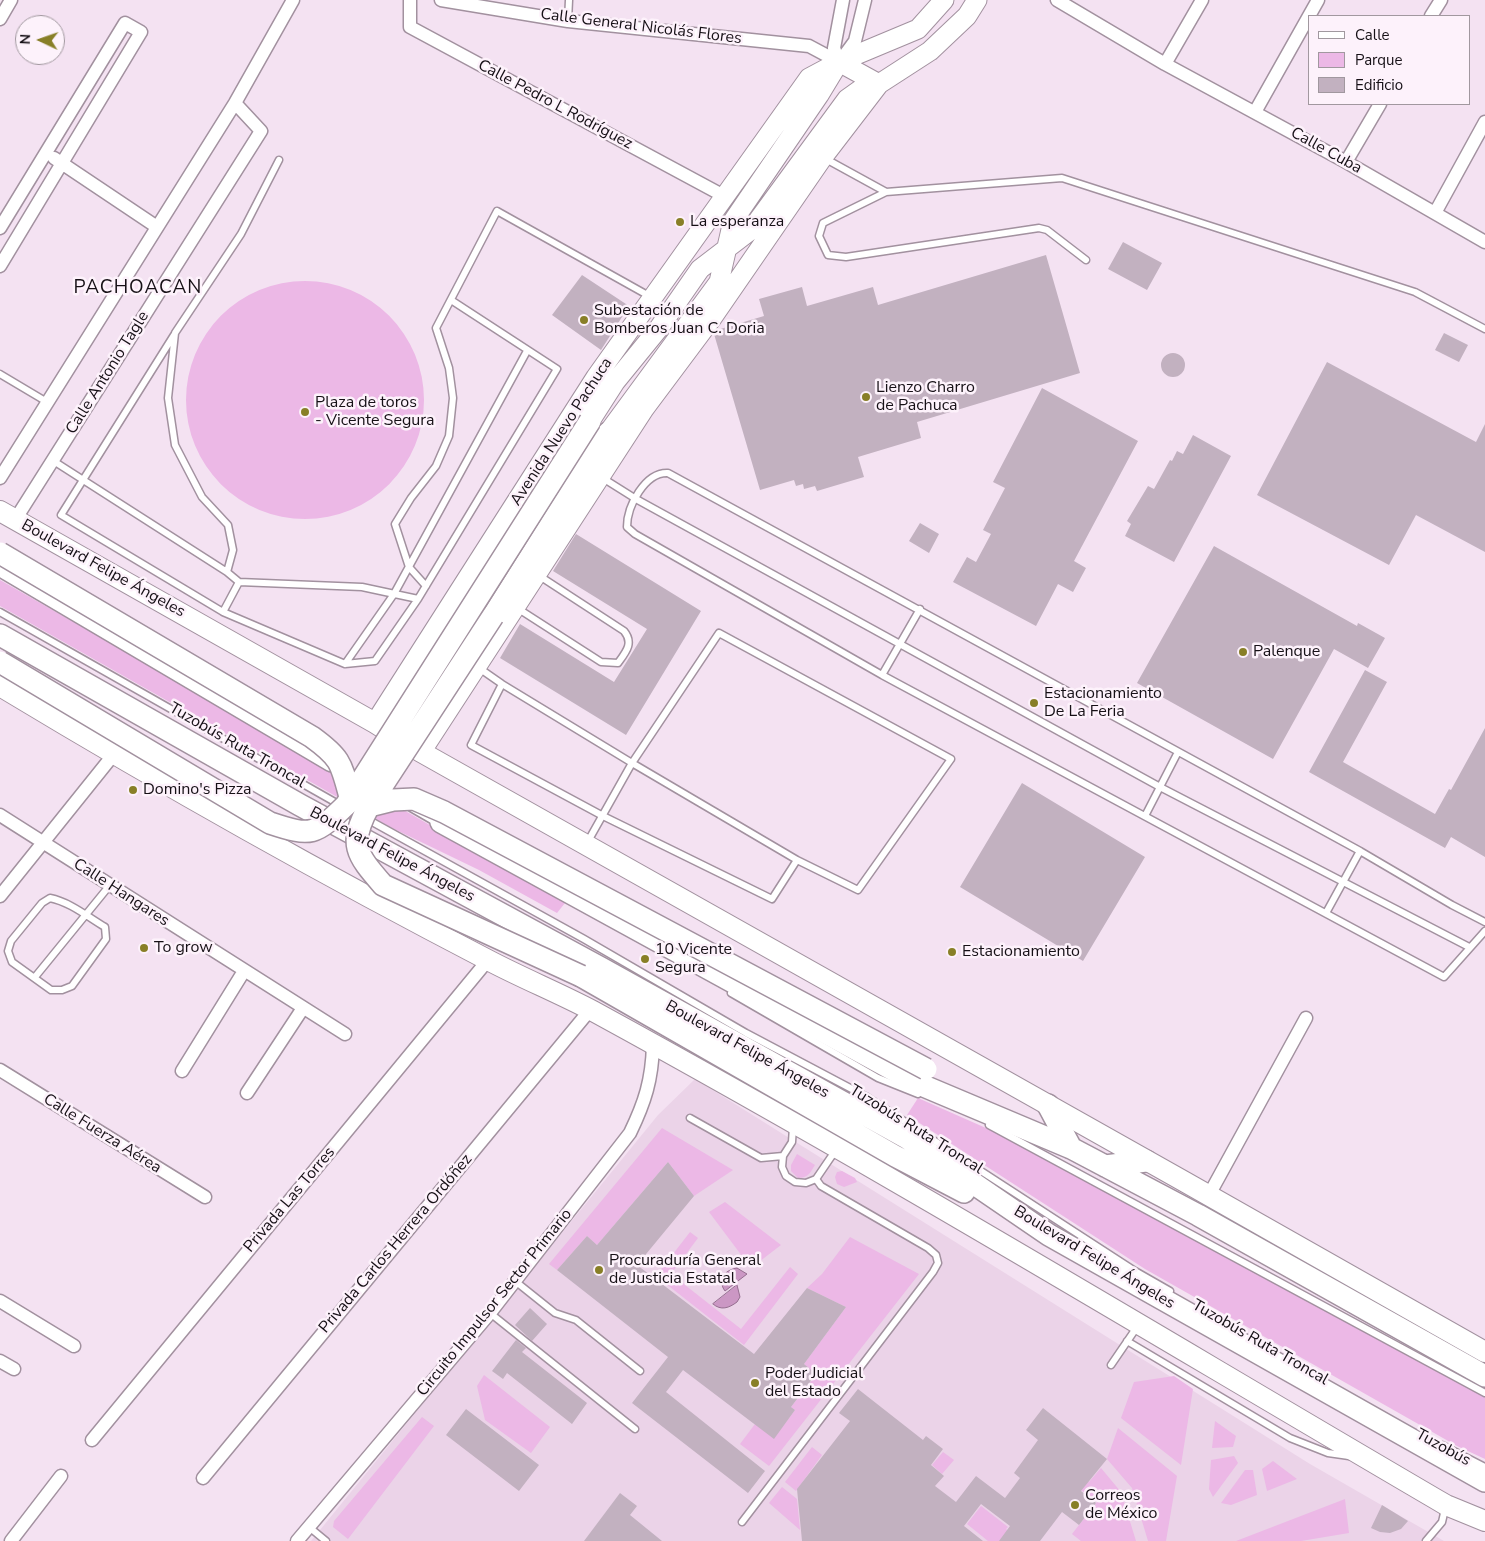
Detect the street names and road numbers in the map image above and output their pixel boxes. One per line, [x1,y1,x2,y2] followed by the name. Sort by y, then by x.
[539,5,743,49] street label: Calle General Nicolás Flores
[474,56,636,154] street label: Calle Pedro L Rodríguez
[1287,124,1365,178] street label: Calle Cuba
[62,308,154,438] street label: Calle Antonio Tagle
[507,354,617,510] street label: Avenida Nuevo Pachuca
[18,516,188,622] street label: Boulevard Felipe Ángeles
[165,699,309,793] street label: Tuzobús Ruta Troncal
[306,803,478,907] street label: Boulevard Felipe Ángeles
[69,855,173,931] street label: Calle Hangares
[662,997,832,1103] street label: Boulevard Felipe Ángeles
[846,1081,986,1179] street label: Tuzobús Ruta Troncal
[39,1090,165,1178] street label: Calle Fuerza Aérea
[240,1143,340,1257] street label: Privada Las Torres
[315,1151,477,1337] street label: Privada Carlos Herrera Ordóñez
[1010,1202,1178,1314] street label: Boulevard Felipe Ángeles
[413,1205,577,1401] street label: Circuito Impulsor Sector Primario
[1188,1296,1332,1390] street label: Tuzobús Ruta Troncal
[1412,1425,1474,1471] street label: Tuzobús

